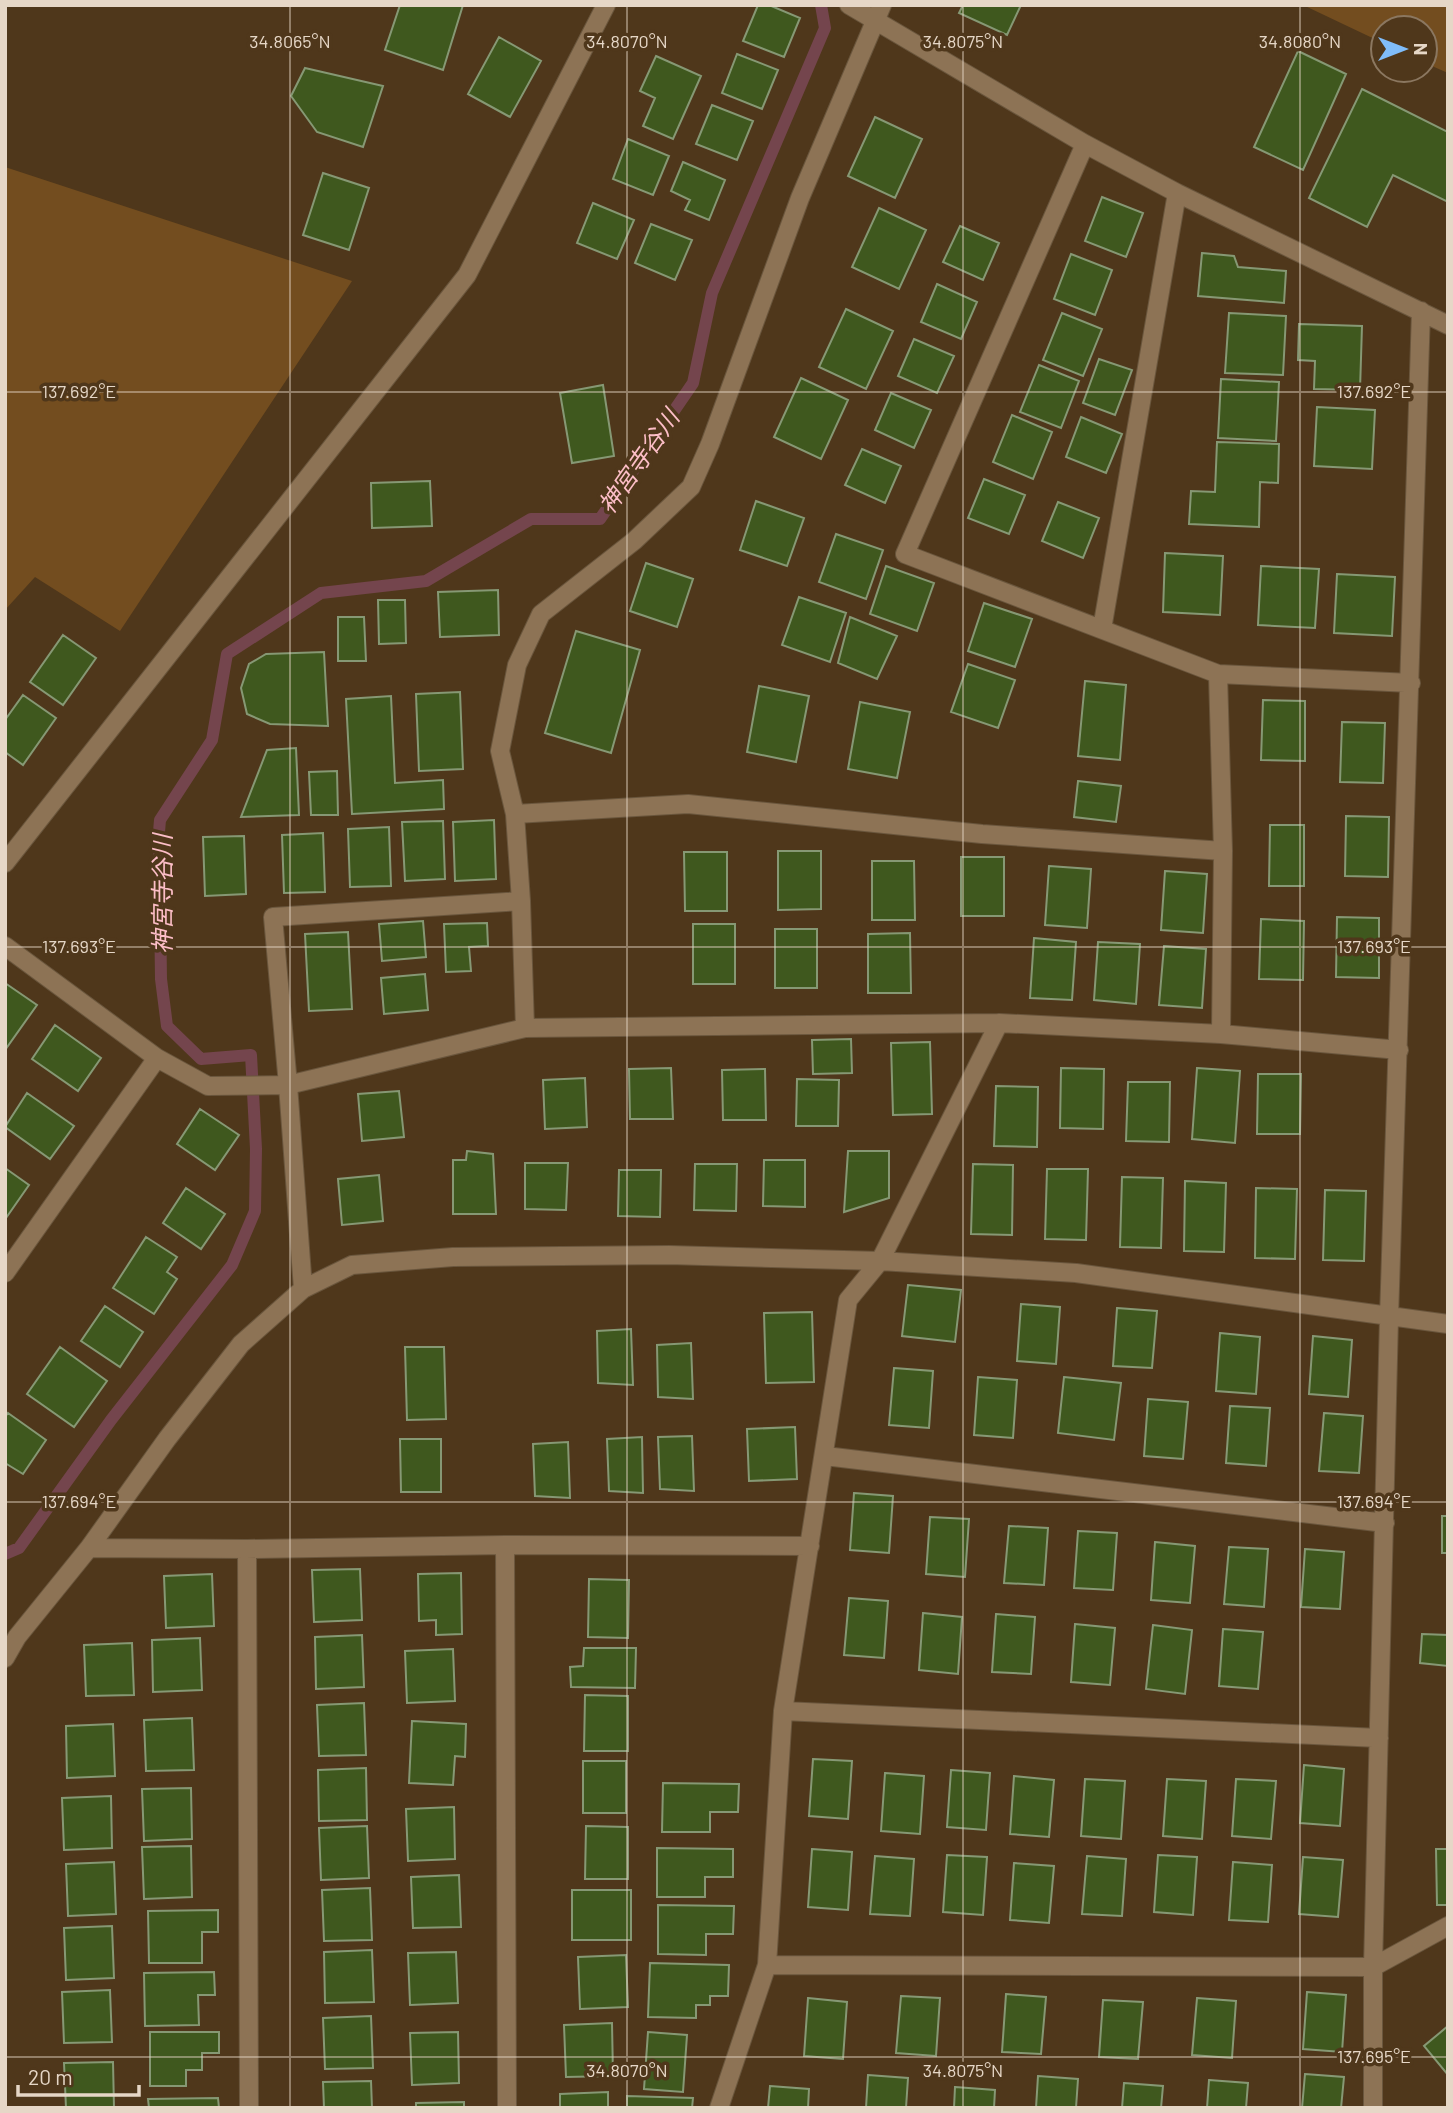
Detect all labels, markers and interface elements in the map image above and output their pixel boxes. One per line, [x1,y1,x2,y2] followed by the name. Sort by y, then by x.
[1369,14,1439,84] north arrow
[249,30,331,52] text: 34.8065°N
[586,30,668,52] text: 34.8070°N
[923,30,1003,52] text: 34.8075°N
[1259,30,1341,52] text: 34.8080°N
[1410,43,1433,55] text: N
[42,380,116,402] text: 137.692°E
[1337,380,1411,402] text: 137.692°E
[592,401,686,518] water label: 神宮寺谷川
[147,831,176,954] water label: 神宮寺谷川
[42,935,116,957] text: 137.693°E
[1337,935,1411,957] text: 137.693°E
[42,1490,116,1512] text: 137.694°E
[1337,1490,1411,1512] text: 137.694°E
[1337,2045,1411,2067] text: 137.695°E
[18,2054,138,2098] scale bar
[586,2059,668,2081] text: 34.8070°N
[923,2059,1003,2081] text: 34.8075°N
[28,2064,73,2089] text: 20 m

